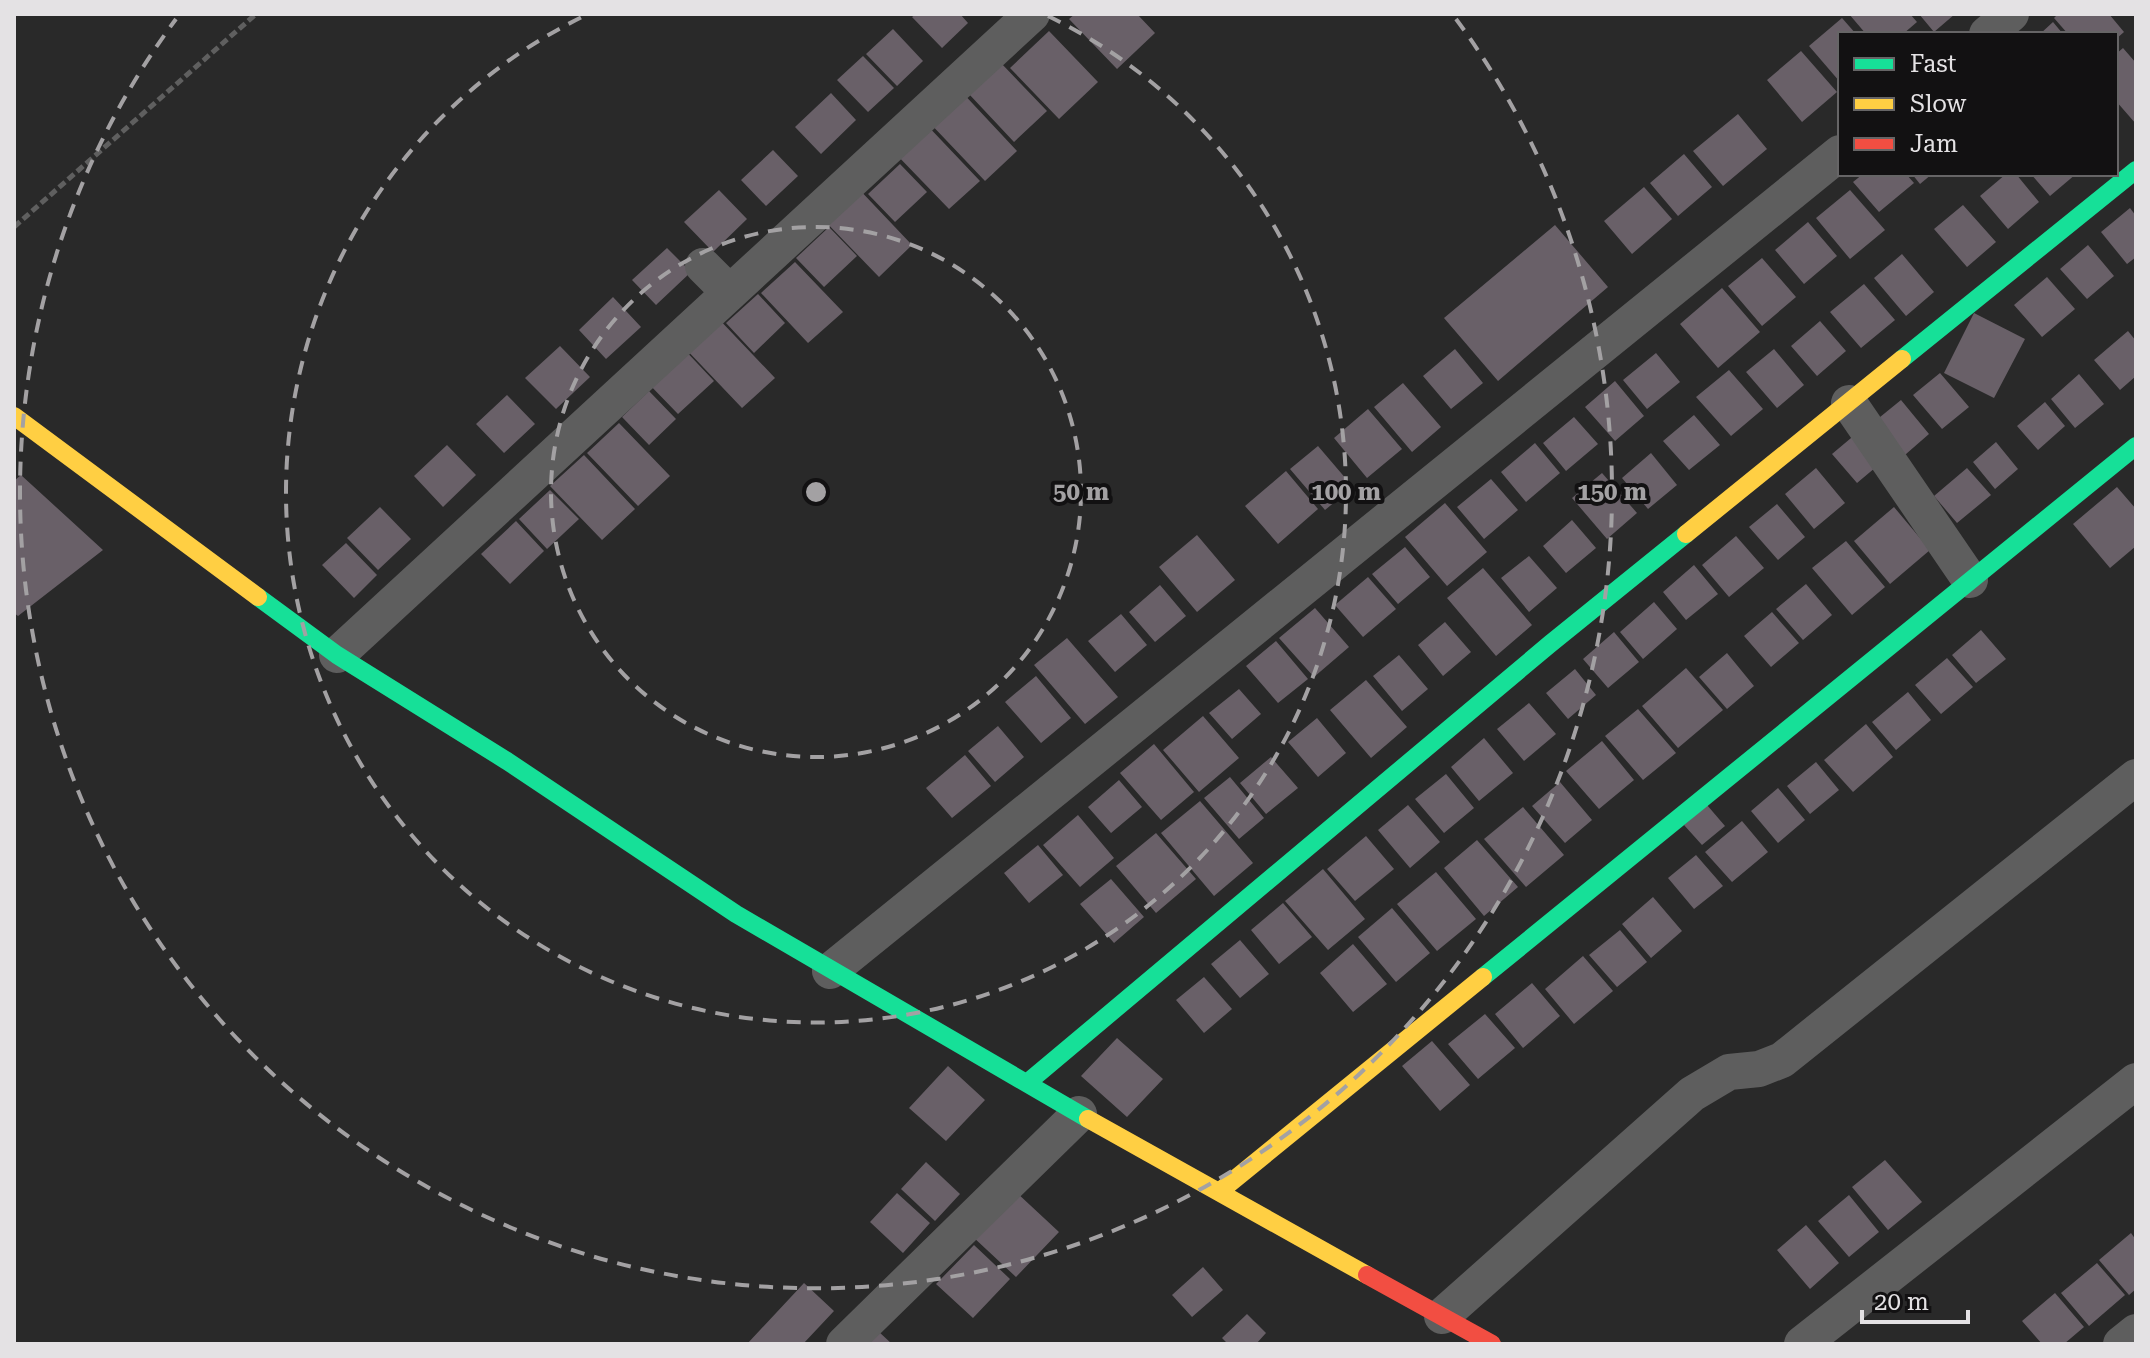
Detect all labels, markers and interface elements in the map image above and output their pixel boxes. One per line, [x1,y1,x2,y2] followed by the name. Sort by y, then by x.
[1838,32,2118,176] legend
[1910,50,1957,78] text: Fast
[1910,90,1967,118] text: Slow
[1910,130,1958,158] text: Jam
[802,478,830,506] centre of rings
[1053,478,1109,506] text: 50 m
[1311,478,1381,506] text: 100 m
[1577,478,1647,506] text: 150 m
[1862,1274,1968,1324] scale bar
[1874,1288,1929,1316] text: 20 m

